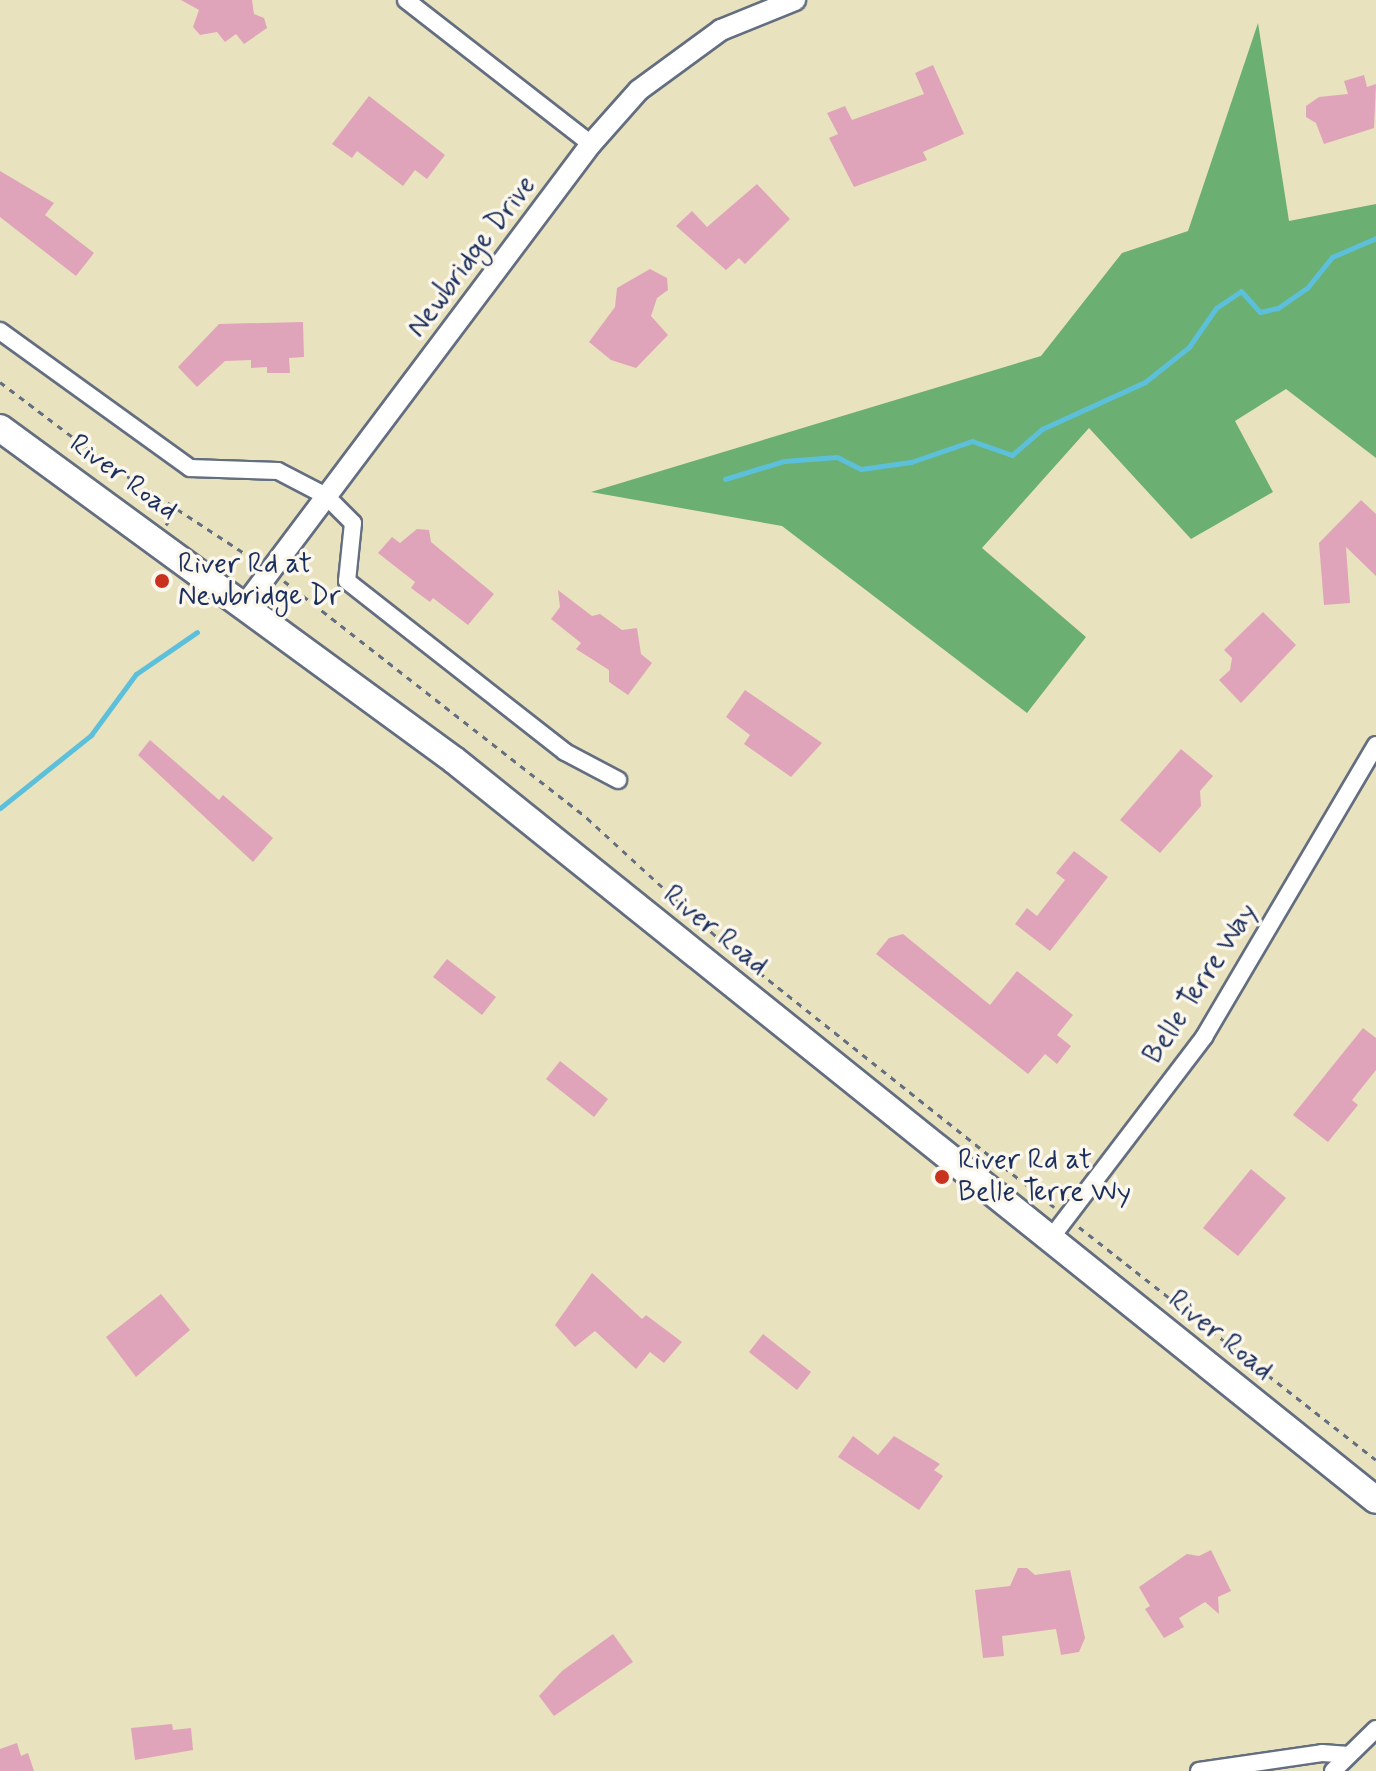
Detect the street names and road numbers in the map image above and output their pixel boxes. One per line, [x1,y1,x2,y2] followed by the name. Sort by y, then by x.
[400,170,544,344] street label: Newbridge Drive
[62,427,184,529] street label: River Road
[656,878,774,984] street label: River Road
[1135,896,1267,1072] street label: Belle Terre Way
[1161,1283,1279,1389] street label: River Road

